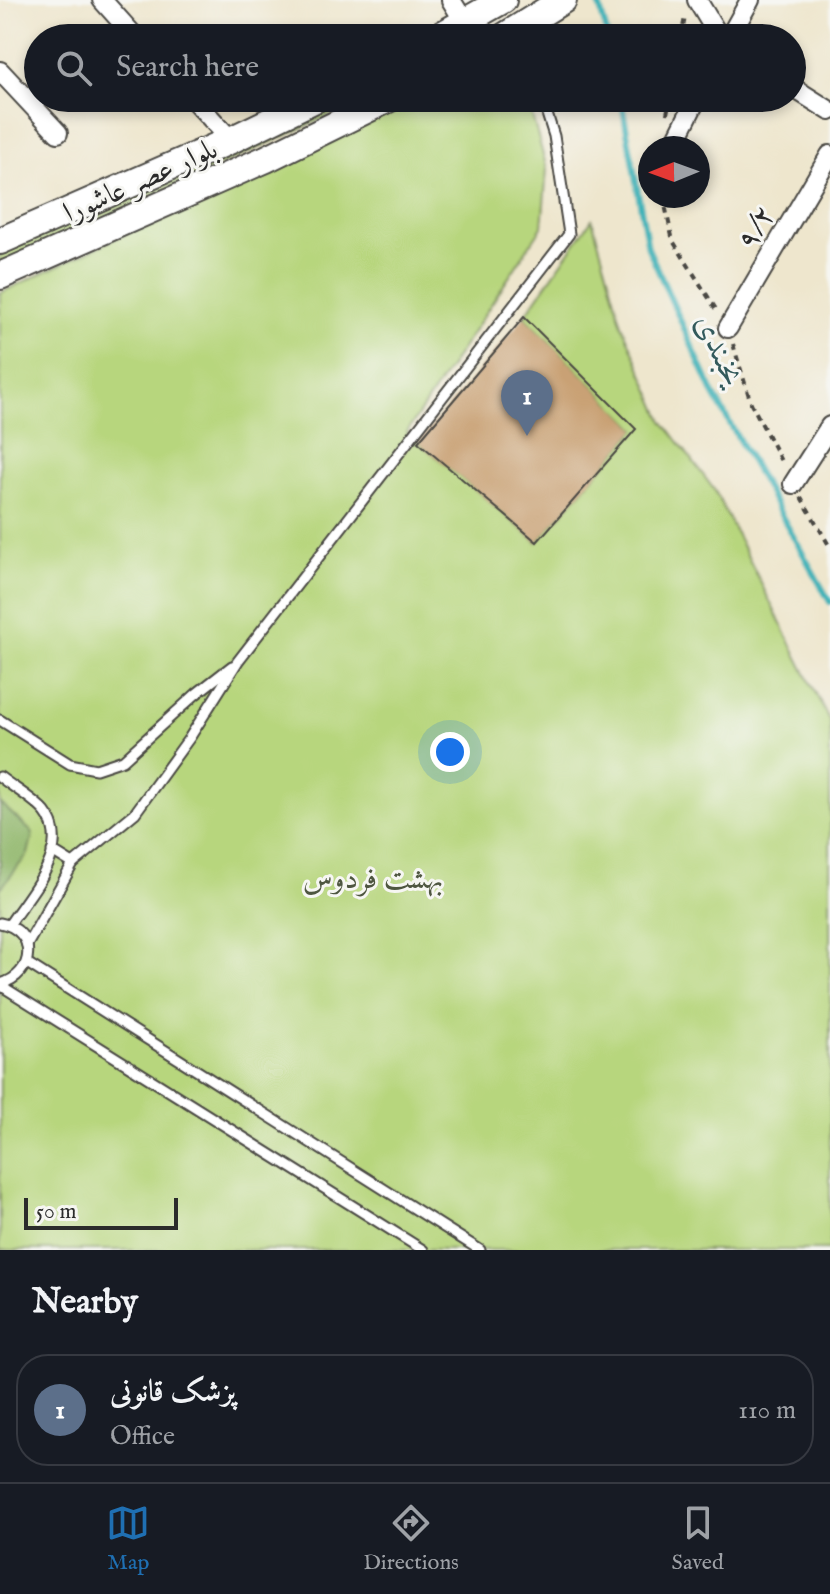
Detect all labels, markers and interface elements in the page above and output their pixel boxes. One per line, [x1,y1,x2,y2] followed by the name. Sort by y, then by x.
[24,24,806,112] search box
[52,46,96,90] icon: search
[116,49,259,87] text: Search here
[58,131,224,233] street label: بلوار عصر عاشورا
[638,136,710,208] north arrow
[729,199,785,257] street label: ۹/۲
[684,308,754,395] water label: یخبندی
[501,370,553,436] pin: 1
[430,732,470,772] your location
[303,861,443,899] park label: بهشت فردوس
[24,1194,178,1230] scale bar
[36,1198,77,1226] text: 50 m
[32,1281,138,1324] text: Nearby
[110,1374,236,1412] text: پزشک قانونی
[55,1394,65,1427] text: 1
[738,1394,796,1427] text: 110 m
[110,1420,175,1453] text: Office
[106,1501,150,1577] tab: Map
[363,1501,459,1577] tab: Directions
[672,1501,724,1577] tab: Saved

